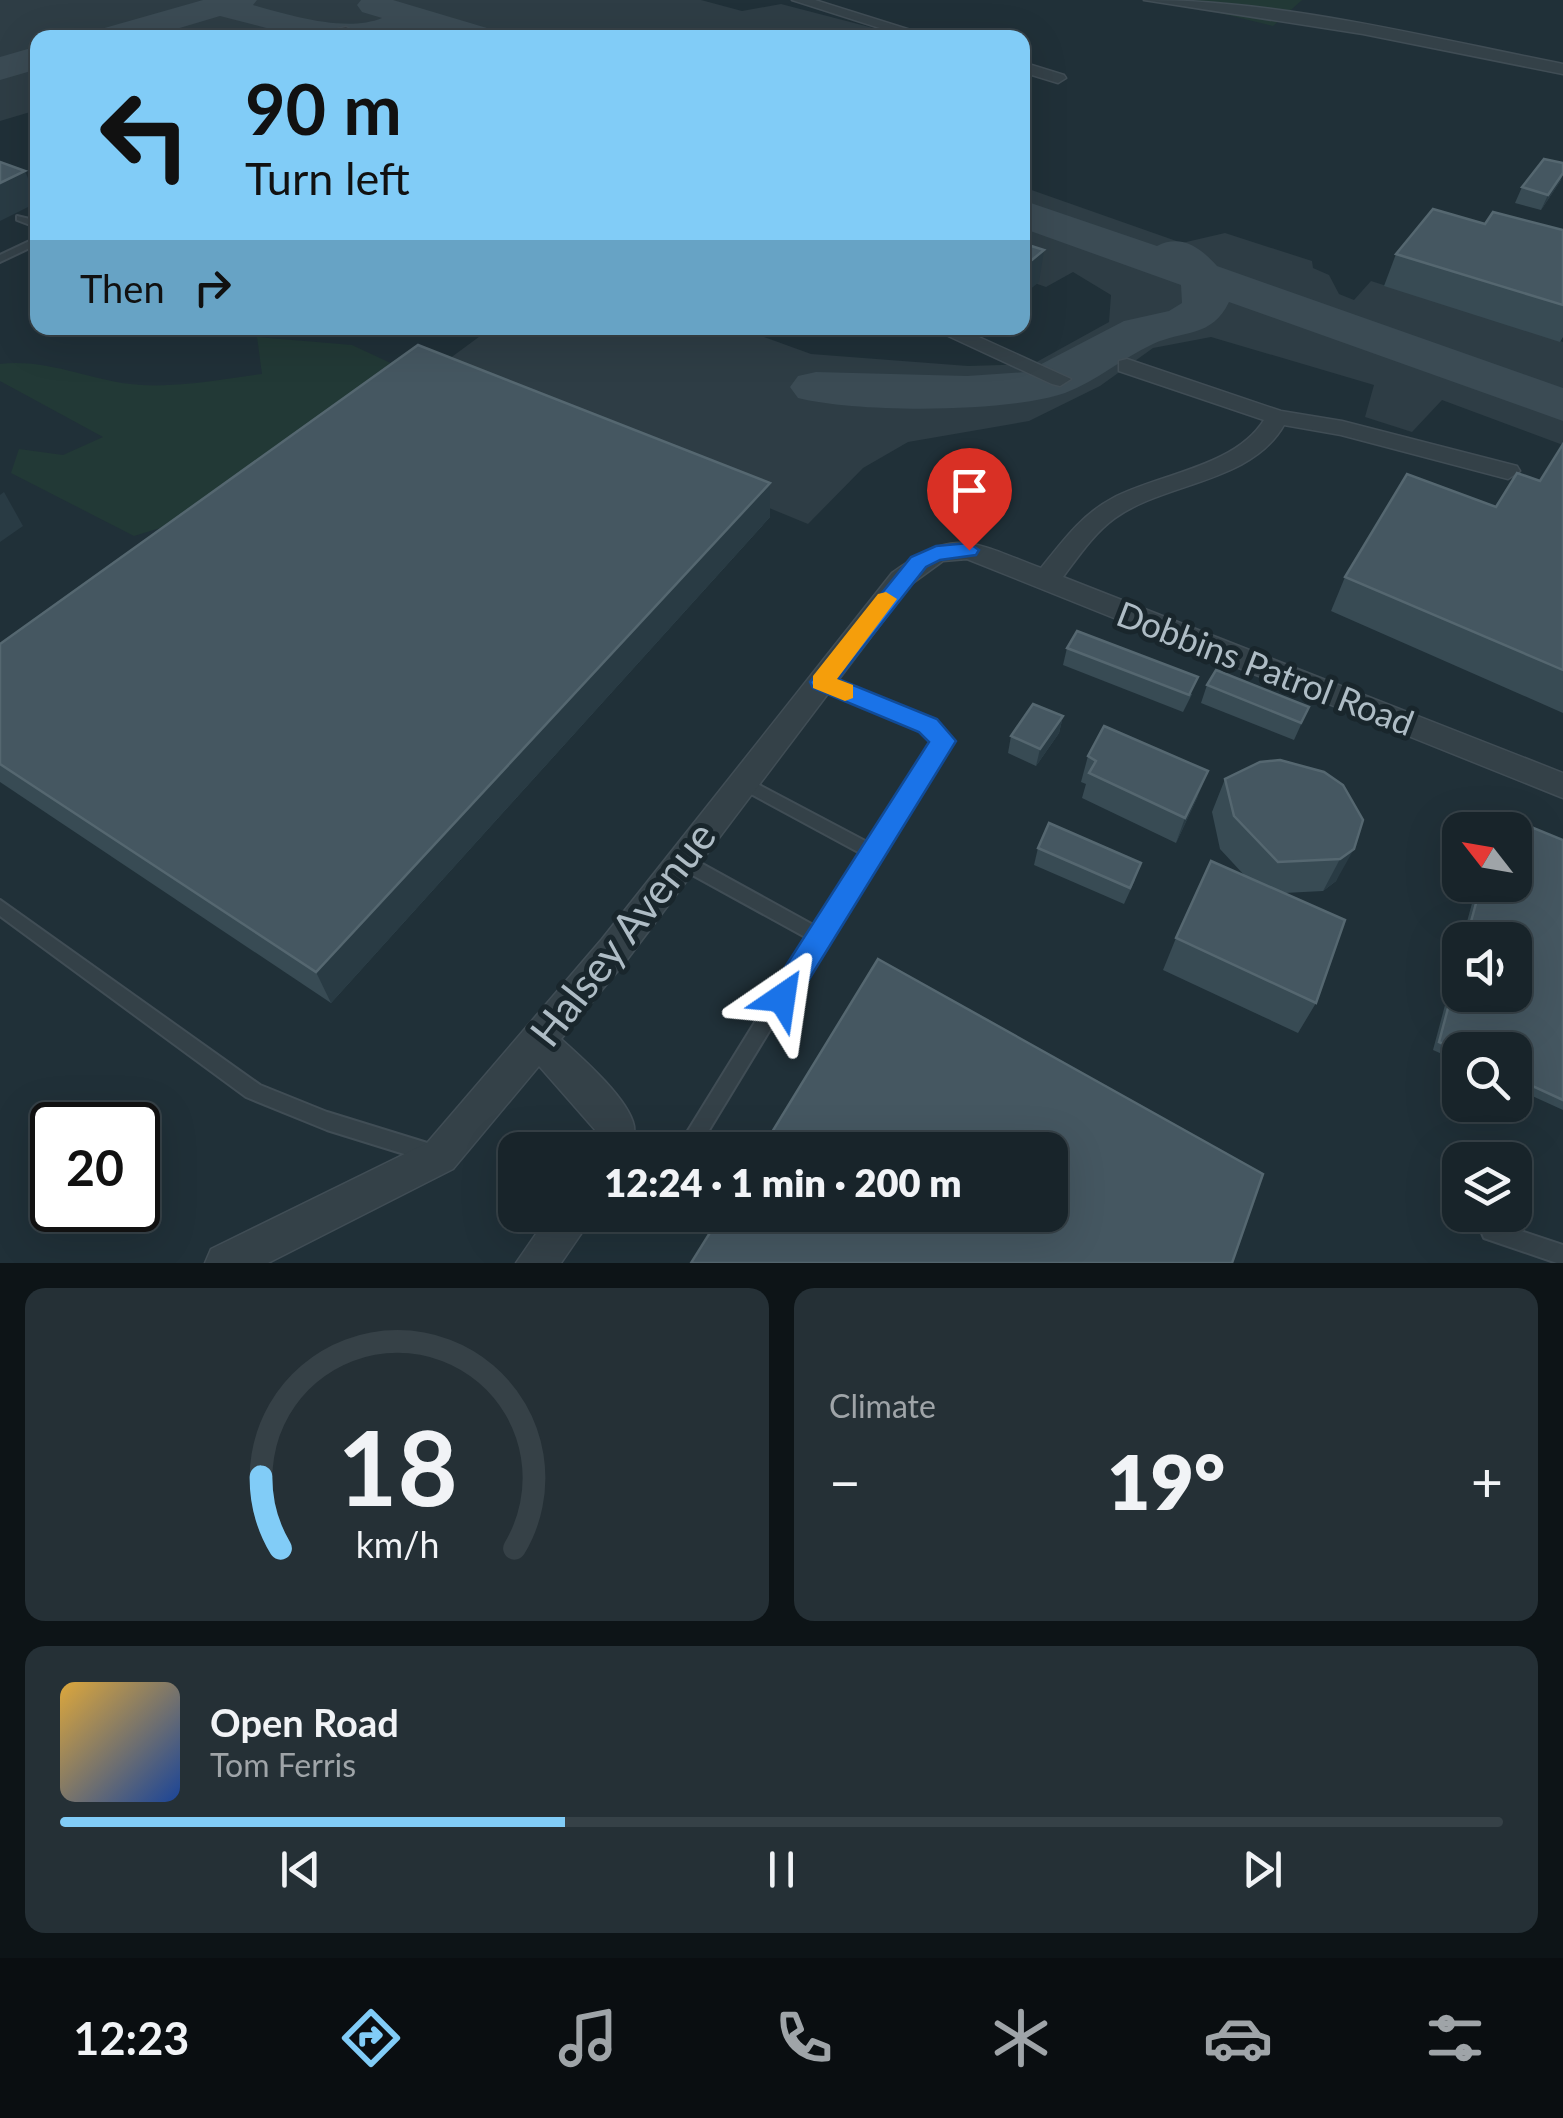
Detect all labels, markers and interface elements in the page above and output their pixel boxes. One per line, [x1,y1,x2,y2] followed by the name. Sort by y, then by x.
[245,66,402,150] text: 90 m
[80,70,210,200] icon: left
[245,151,410,205] text: Turn left
[185,260,240,315] icon: right
[80,265,165,311] text: Then
[927,448,1012,551] pin
[942,463,997,518] icon: arrive
[1111,591,1420,743] street label: Dobbins Patrol Road
[519,811,725,1056] street label: Halsey Avenue
[1442,812,1532,902] north arrow
[1442,812,1532,1232] map controls
[1442,922,1532,1012] button: sound
[730,946,834,1050] position arrow
[1442,1032,1532,1122] button: search
[30,1102,160,1232] speed limit sign: 20
[1442,1142,1532,1232] button: layers
[604,1159,962,1205] text: 12:24 · 1 min · 200 m
[829,1386,936,1425] text: Climate
[337,1403,457,1528] text: 18
[1107,1436,1225,1526] text: 19°
[829,1448,861,1514] text: −
[1471,1448,1503,1514] text: +
[355,1523,439,1566] text: km/h
[210,1699,399,1745] text: Open Road
[210,1745,356,1784] text: Tom Ferris
[273,1842,328,1897] icon: previous
[754,1842,809,1897] icon: pause
[1235,1842,1290,1897] icon: next
[336,2003,406,2073] icon: directions
[553,2003,623,2073] icon: music
[769,2003,839,2073] icon: phone
[986,2003,1056,2073] icon: climate
[1203,2003,1273,2073] icon: car
[1420,2003,1490,2073] icon: filters
[73,2011,189,2065] text: 12:23

